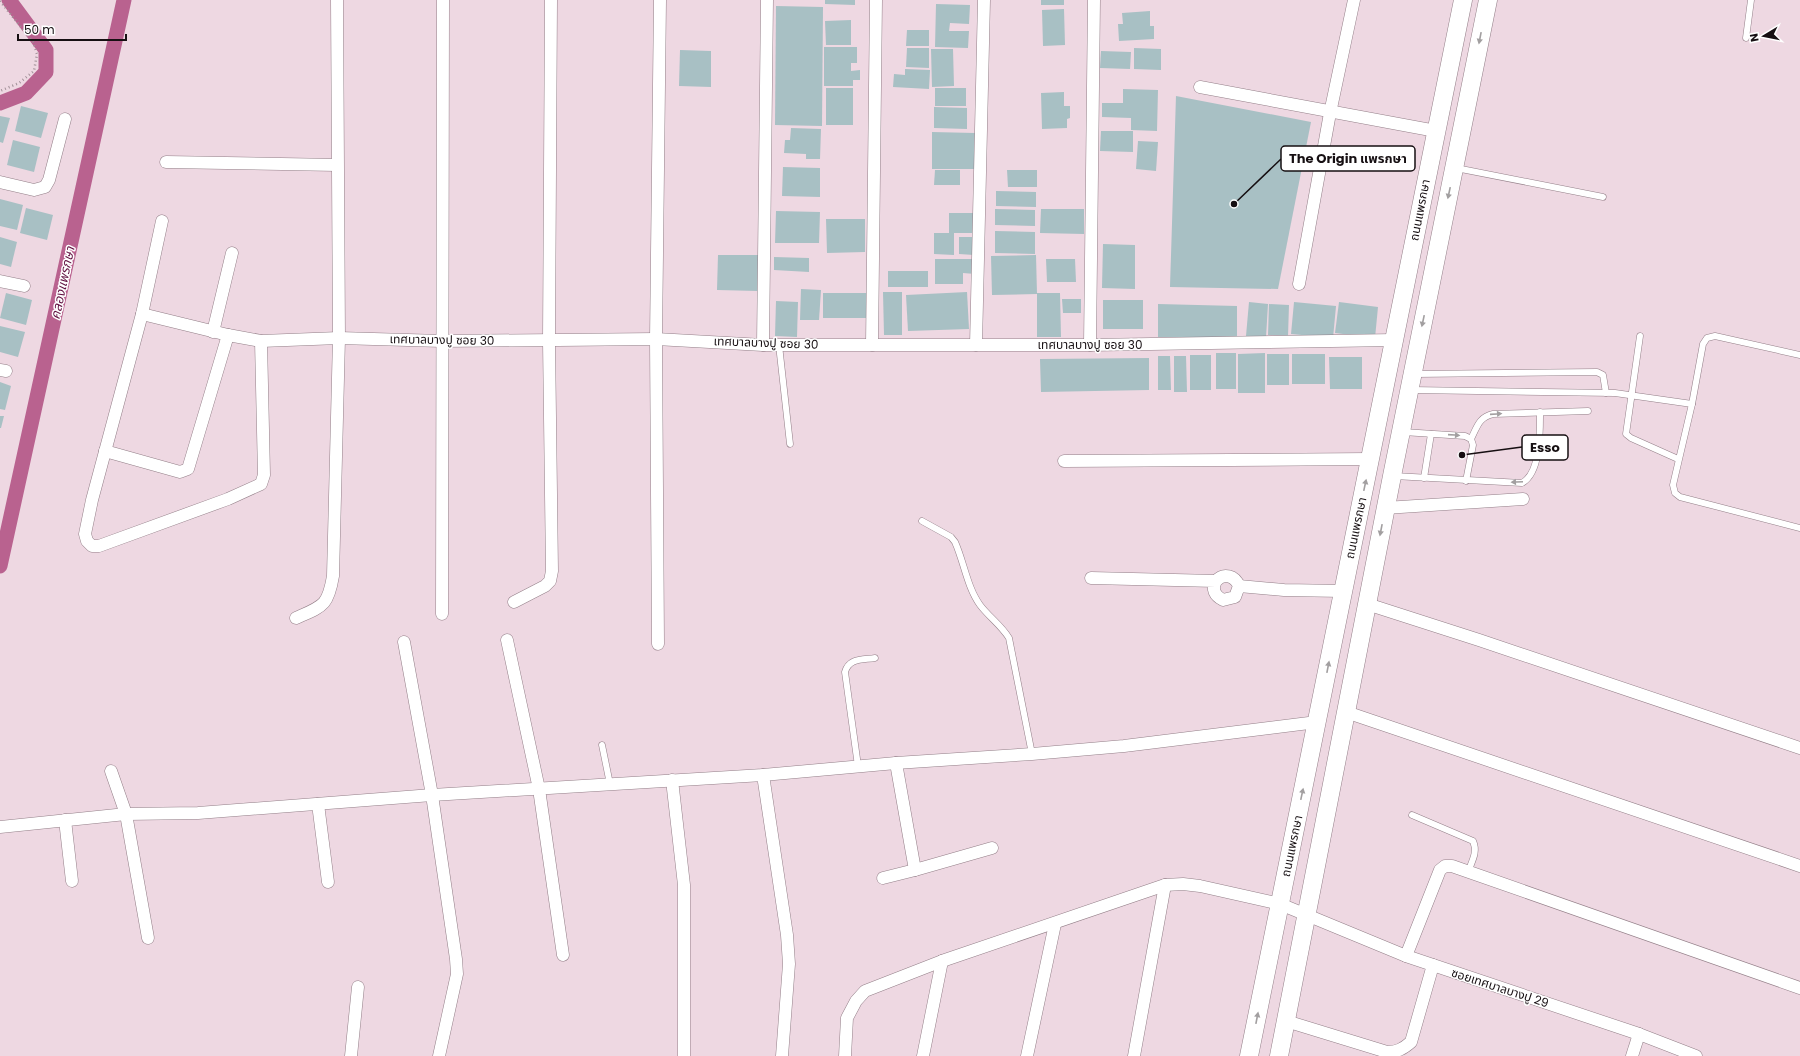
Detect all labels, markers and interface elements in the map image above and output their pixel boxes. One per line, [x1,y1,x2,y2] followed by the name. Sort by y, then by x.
[18,16,126,42] scale bar
[1744,16,1784,56] north arrow
[24,21,55,38] text: 50 m
[1477,32,1483,44] one-way arrow
[1746,32,1763,43] text: N
[1281,146,1415,171] callout: The Origin แพรกษา
[1289,149,1407,168] text: The Origin แพรกษา
[1405,178,1434,242] street label: ถนนแพรกษา
[1446,187,1452,199] one-way arrow
[46,244,80,321] water label: คลองแพรกษา
[1420,314,1426,327] one-way arrow
[389,330,495,349] street label: เทศบาลบางปู ซอย 30
[713,332,819,353] street label: เทศบาลบางปู ซอย 30
[1038,336,1142,353] street label: เทศบาลบางปู ซอย 30
[1490,411,1502,418] one-way arrow
[1448,432,1460,439] one-way arrow
[1522,435,1568,460] callout: Esso
[1530,438,1560,457] text: Esso
[1362,478,1368,491] one-way arrow
[1511,479,1523,486] one-way arrow
[1341,496,1370,560] street label: ถนนแพรกษา
[1378,524,1384,536] one-way arrow
[1325,661,1331,673] one-way arrow
[1300,788,1306,801] one-way arrow
[1277,814,1306,878] street label: ถนนแพรกษา
[1449,964,1551,1011] street label: ซอยเทศบาลบางปู 29
[1254,1012,1260,1024] one-way arrow

